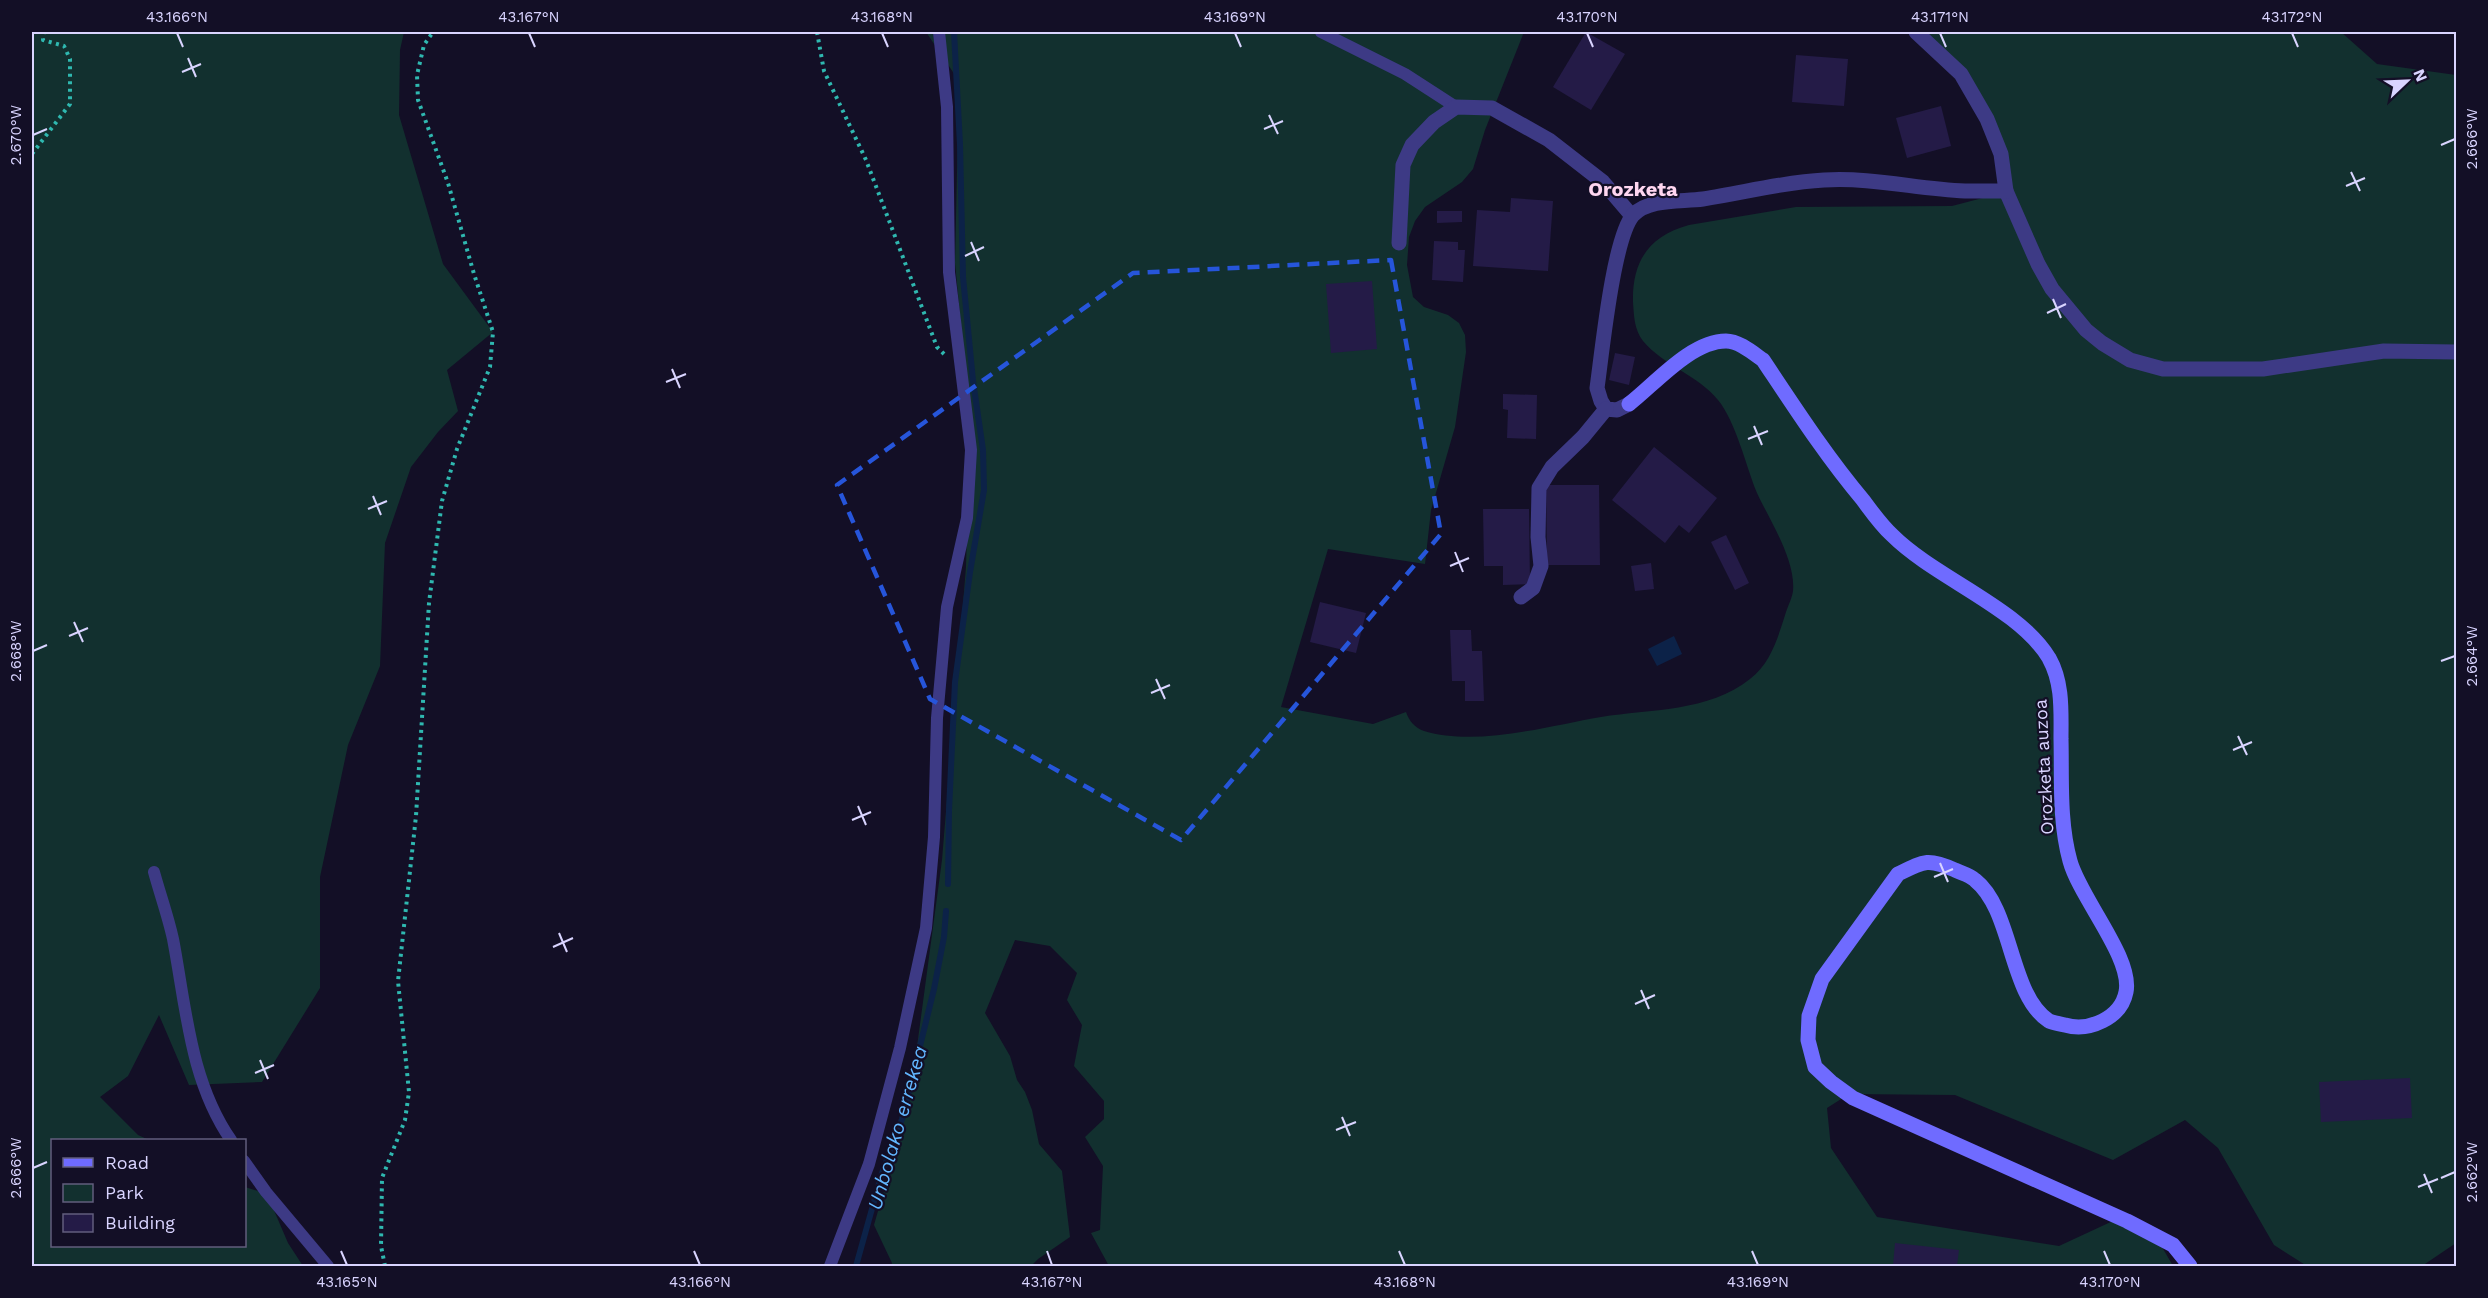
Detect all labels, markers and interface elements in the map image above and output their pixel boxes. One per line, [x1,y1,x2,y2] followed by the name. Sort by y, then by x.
[146,8,208,26] text: 43.166°N
[498,8,560,26] text: 43.167°N
[851,8,913,26] text: 43.168°N
[1204,8,1266,26] text: 43.169°N
[1556,8,1618,26] text: 43.170°N
[1911,8,1969,26] text: 43.171°N
[2261,8,2323,26] text: 43.172°N
[2377,51,2437,111] north arrow
[2409,66,2431,85] text: N
[7,105,25,165] text: 2.670°W
[2463,108,2481,170] text: 2.666°W
[1588,177,1678,201] district label: Orozketa
[7,620,25,682] text: 2.668°W
[2463,625,2481,687] text: 2.664°W
[2029,699,2058,835] street label: Orozketa auzoa
[862,1043,932,1213] water label: Unbolako errekea
[7,1137,25,1199] text: 2.666°W
[51,1139,246,1247] legend
[2463,1142,2481,1202] text: 2.662°W
[105,1152,149,1173] text: Road
[105,1182,144,1203] text: Park
[105,1212,175,1233] text: Building
[316,1273,378,1291] text: 43.165°N
[669,1273,731,1291] text: 43.166°N
[1021,1273,1083,1291] text: 43.167°N
[1374,1273,1436,1291] text: 43.168°N
[1727,1273,1789,1291] text: 43.169°N
[2079,1273,2141,1291] text: 43.170°N

